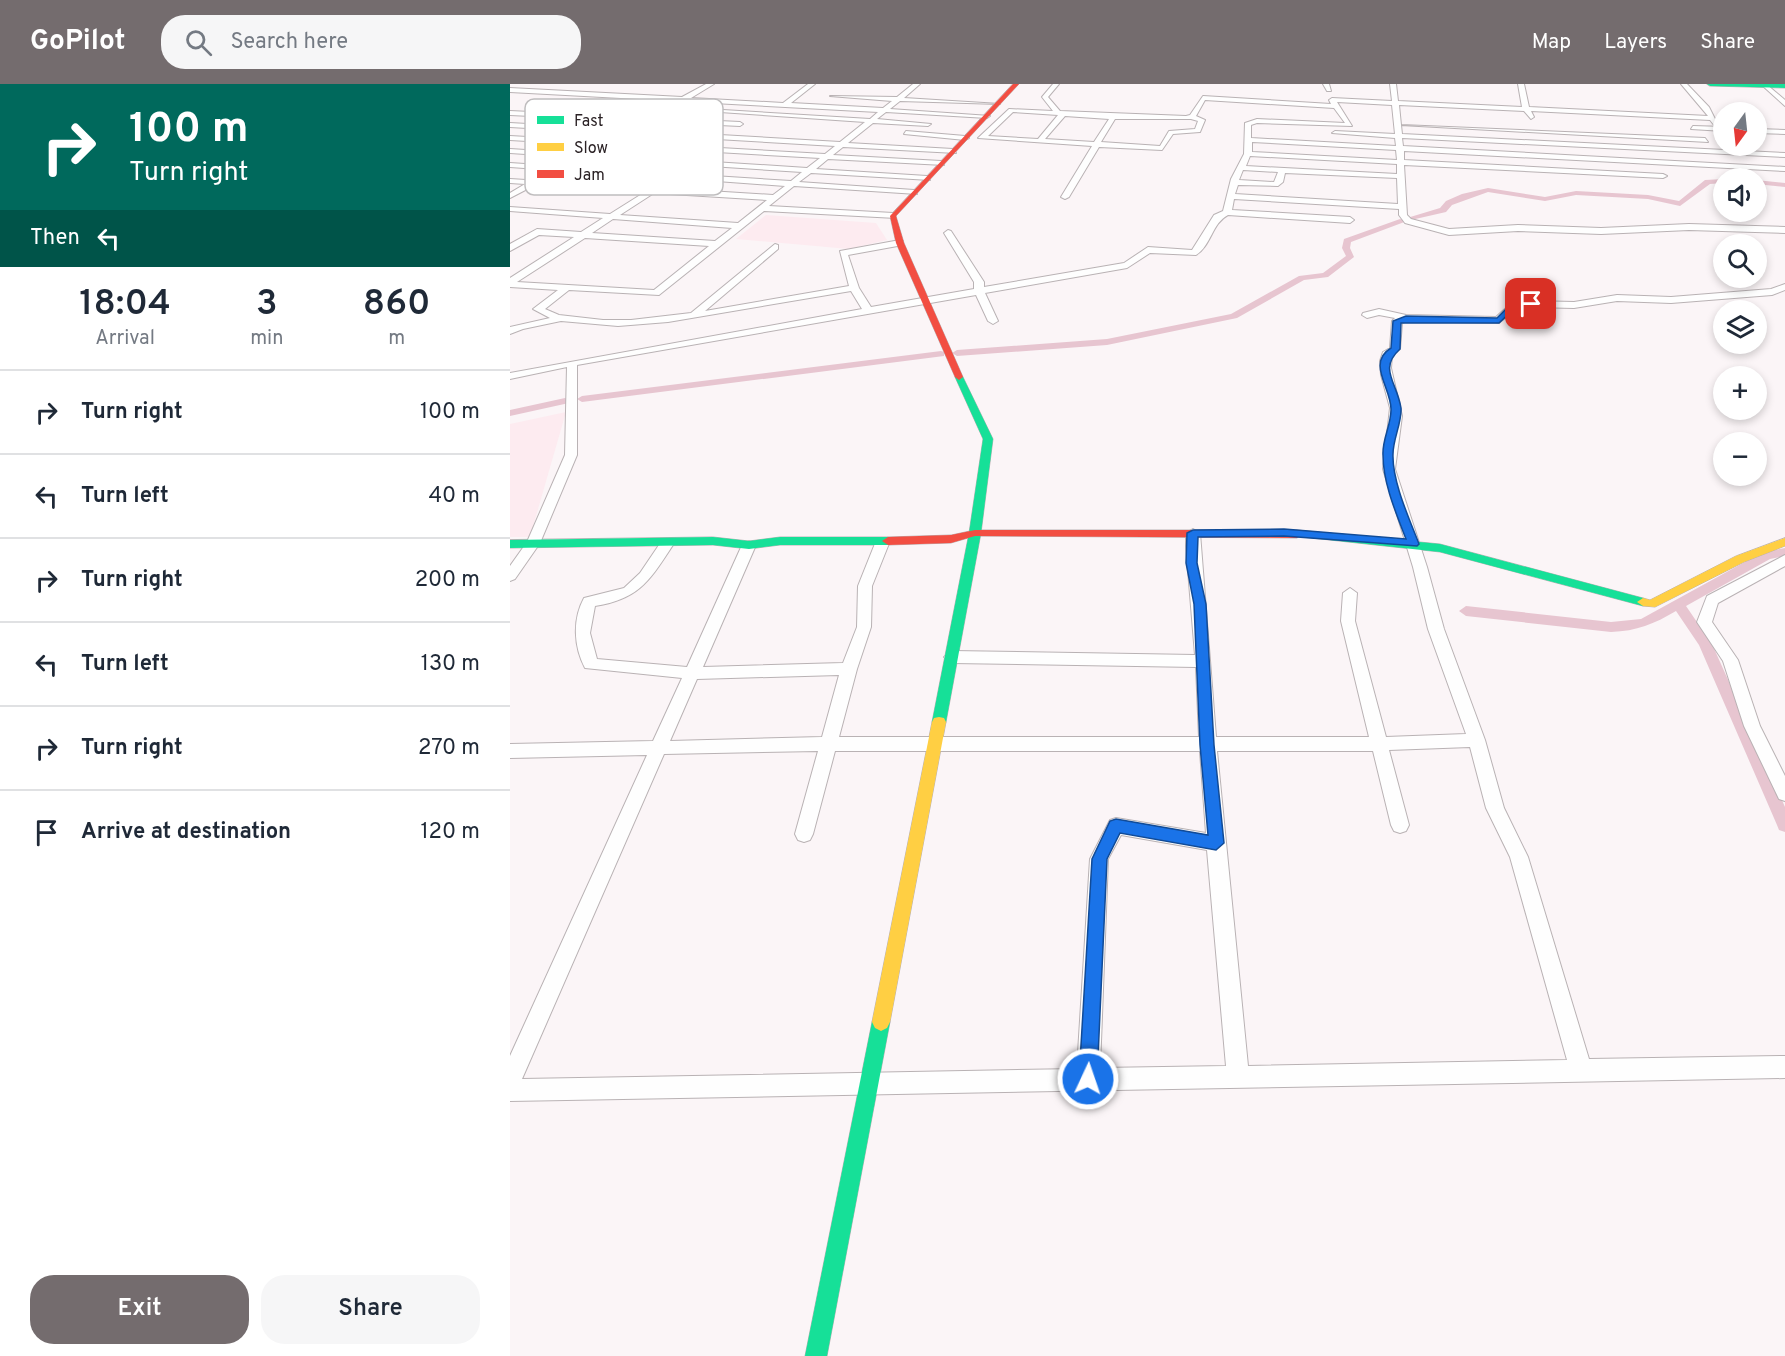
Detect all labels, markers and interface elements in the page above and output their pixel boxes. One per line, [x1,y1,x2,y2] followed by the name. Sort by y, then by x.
[161,15,581,69] search box
[30,24,125,60] text: GoPilot
[182,26,215,59] icon: search
[230,29,348,56] text: Search here
[1532,29,1571,56] text: Map
[1604,29,1667,56] text: Layers
[1700,29,1755,56] text: Share
[525,99,723,195] legend
[1713,102,1767,156] north arrow
[1713,102,1767,486] map controls
[129,104,248,157] text: 100 m
[30,108,108,186] icon: right
[574,112,604,132] text: Fast
[574,139,608,159] text: Slow
[129,156,248,190] text: Turn right
[574,166,605,186] text: Jam
[1713,168,1767,222] button: sound
[92,222,125,255] icon: left
[30,225,80,252] text: Then
[1713,234,1767,288] button: search
[1505,278,1556,329] pin
[79,282,171,328] text: 18:04
[256,282,278,328] text: 3
[363,282,431,328] text: 860
[1514,287,1547,320] icon: arrive
[1713,300,1767,354] button: layers
[95,326,155,352] text: Arrival
[250,326,283,352] text: min
[388,326,405,352] text: m
[1713,366,1767,420] button: +
[30,396,63,429] icon: right
[81,399,183,426] text: Turn right
[420,399,480,426] text: 100 m
[1713,432,1767,486] button: −
[30,480,63,513] icon: left
[81,483,169,510] text: Turn left
[428,483,480,510] text: 40 m
[30,564,63,597] icon: right
[81,567,183,594] text: Turn right
[415,567,480,594] text: 200 m
[30,648,63,681] icon: left
[81,651,169,678] text: Turn left
[421,651,480,678] text: 130 m
[30,732,63,765] icon: right
[81,735,183,762] text: Turn right
[418,735,480,762] text: 270 m
[30,816,63,849] icon: arrive
[81,819,291,846] text: Arrive at destination
[420,819,480,846] text: 120 m
[1056,1047,1120,1111] position arrow
[30,1275,249,1344] button: Exit
[261,1275,480,1344] button: Share

